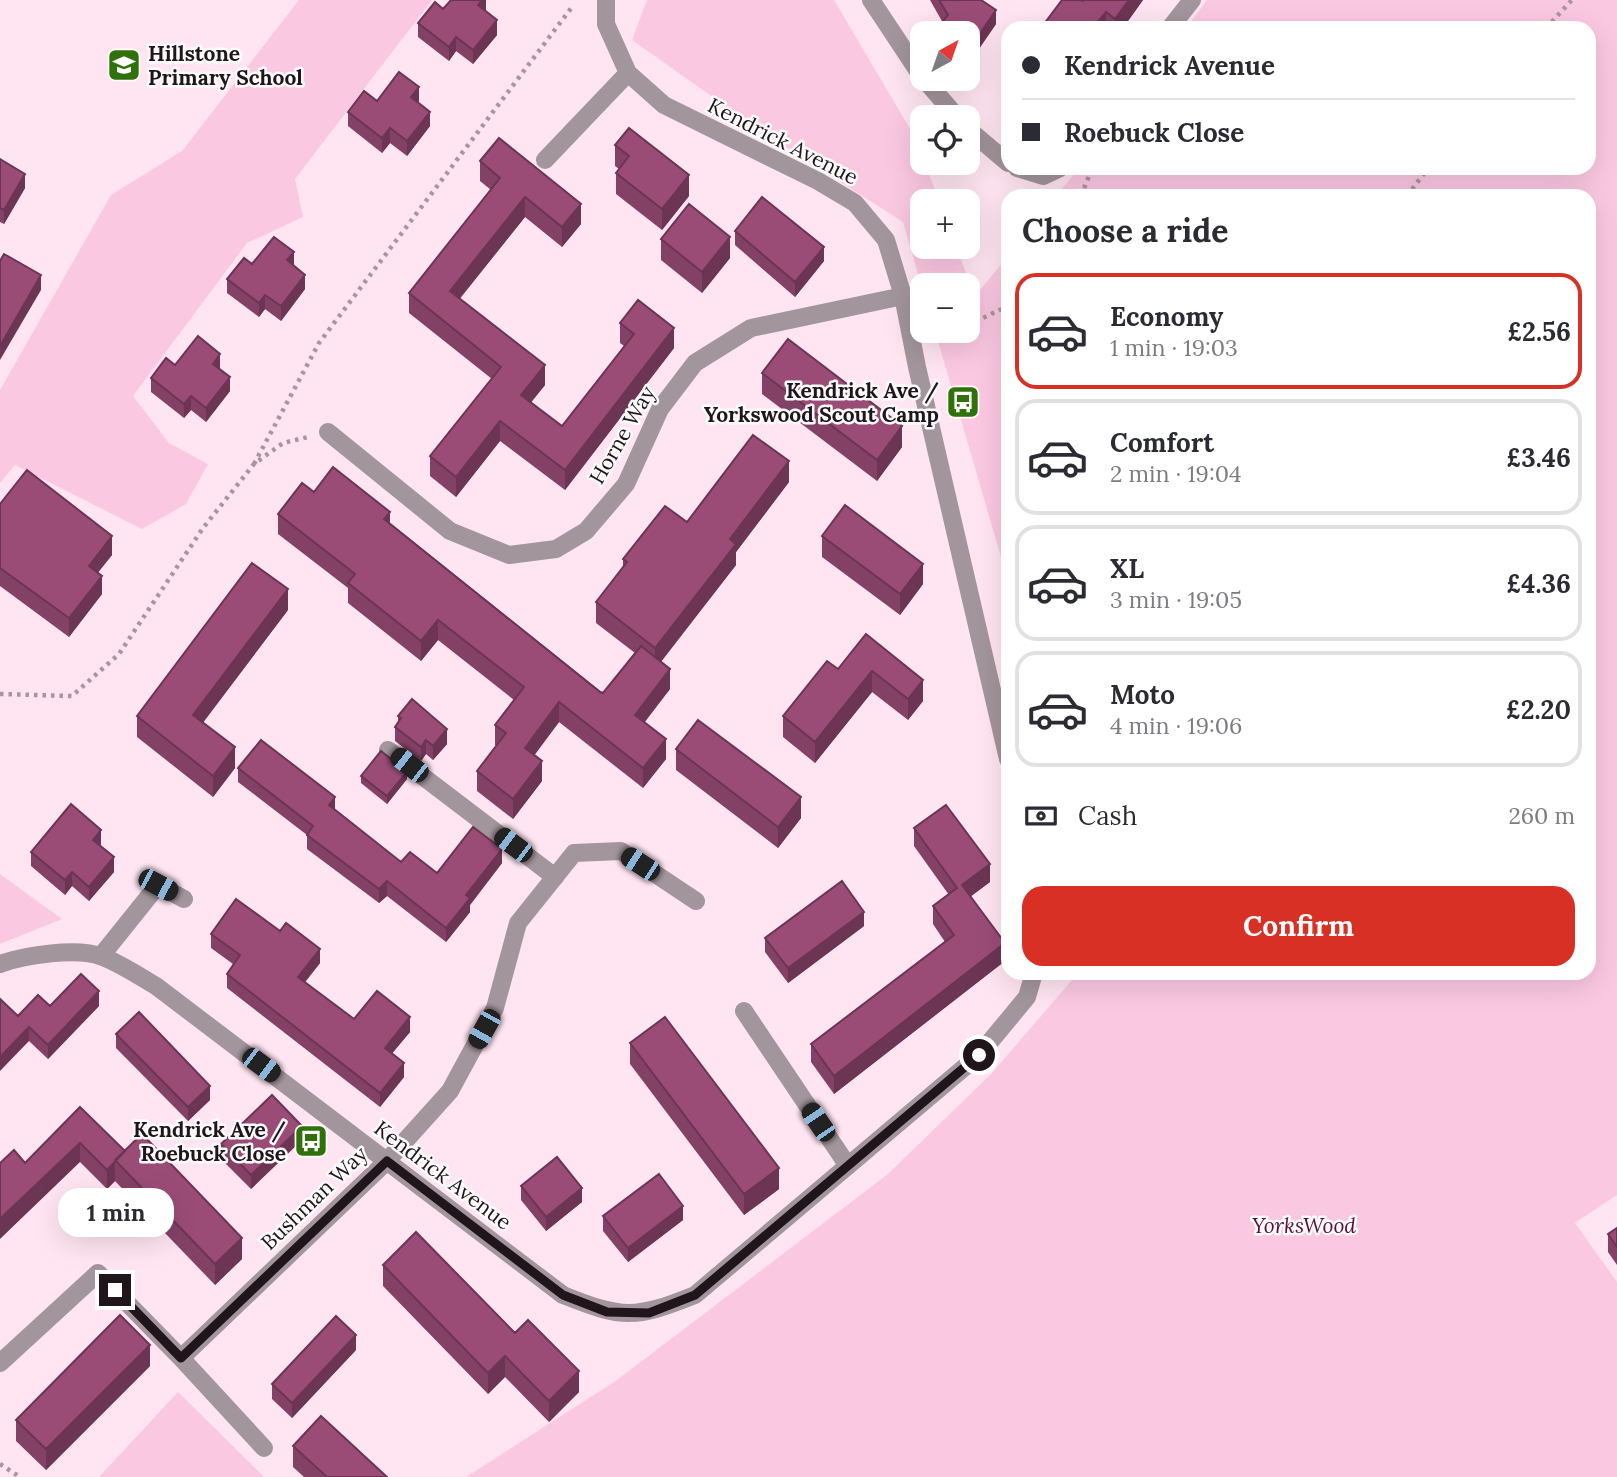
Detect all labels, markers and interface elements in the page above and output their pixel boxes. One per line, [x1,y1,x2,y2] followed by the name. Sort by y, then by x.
[910,21,980,91] north arrow
[910,21,980,343] map controls
[148,40,303,91] place label: Hillstone Primary School
[105,46,143,84] school or university icon: Hillstone Primary School
[1064,49,1275,82] text: Kendrick Avenue
[703,92,863,190] street label: Kendrick Avenue
[910,105,980,175] button: locate
[1064,116,1244,149] text: Roebuck Close
[910,189,980,259] button: +
[1022,210,1229,251] text: Choose a ride
[910,273,980,343] button: −
[1026,300,1089,363] icon: car
[1110,300,1223,333] text: Economy
[1507,315,1571,348] text: £2.56
[1110,333,1238,362] text: 1 min · 19:03
[704,377,939,428] place label: Kendrick Ave / Yorkswood Scout Camp
[583,381,661,489] street label: Horne Way
[944,383,982,421] bus stop icon: Kendrick Ave / Yorkswood Scout Camp
[1026,426,1089,489] icon: car
[1110,426,1214,459] text: Comfort
[1506,441,1571,474] text: £3.46
[1110,459,1241,488] text: 2 min · 19:04
[1026,552,1089,615] icon: car
[1110,552,1144,585] text: XL
[1506,567,1571,600] text: £4.36
[1110,585,1242,614] text: 3 min · 19:05
[1026,678,1089,741] icon: car
[1110,678,1175,711] text: Moto
[1506,693,1571,726] text: £2.20
[1110,711,1242,740] text: 4 min · 19:06
[386,744,433,786] car
[1022,797,1060,835] icon: cash
[1078,799,1137,832] text: Cash
[1508,801,1575,830] text: 260 m
[490,824,537,866] car
[617,844,664,884] car
[135,866,182,904] car
[1022,886,1575,966] button: Confirm
[465,1006,504,1052] car
[963,1039,995,1071] route start
[238,1044,285,1086] car
[798,1099,839,1145] car
[369,1115,517,1235] street label: Kendrick Avenue
[133,1116,286,1167] place label: Kendrick Ave / Roebuck Close
[292,1122,330,1160] bus stop icon: Kendrick Ave / Roebuck Close
[255,1141,373,1255] street label: Bushman Way
[57,1188,173,1238] callout: 1 min
[87,1198,145,1227] text: 1 min
[1252,1212,1356,1239] park label: YorksWood
[99,1274,131,1306] route end

